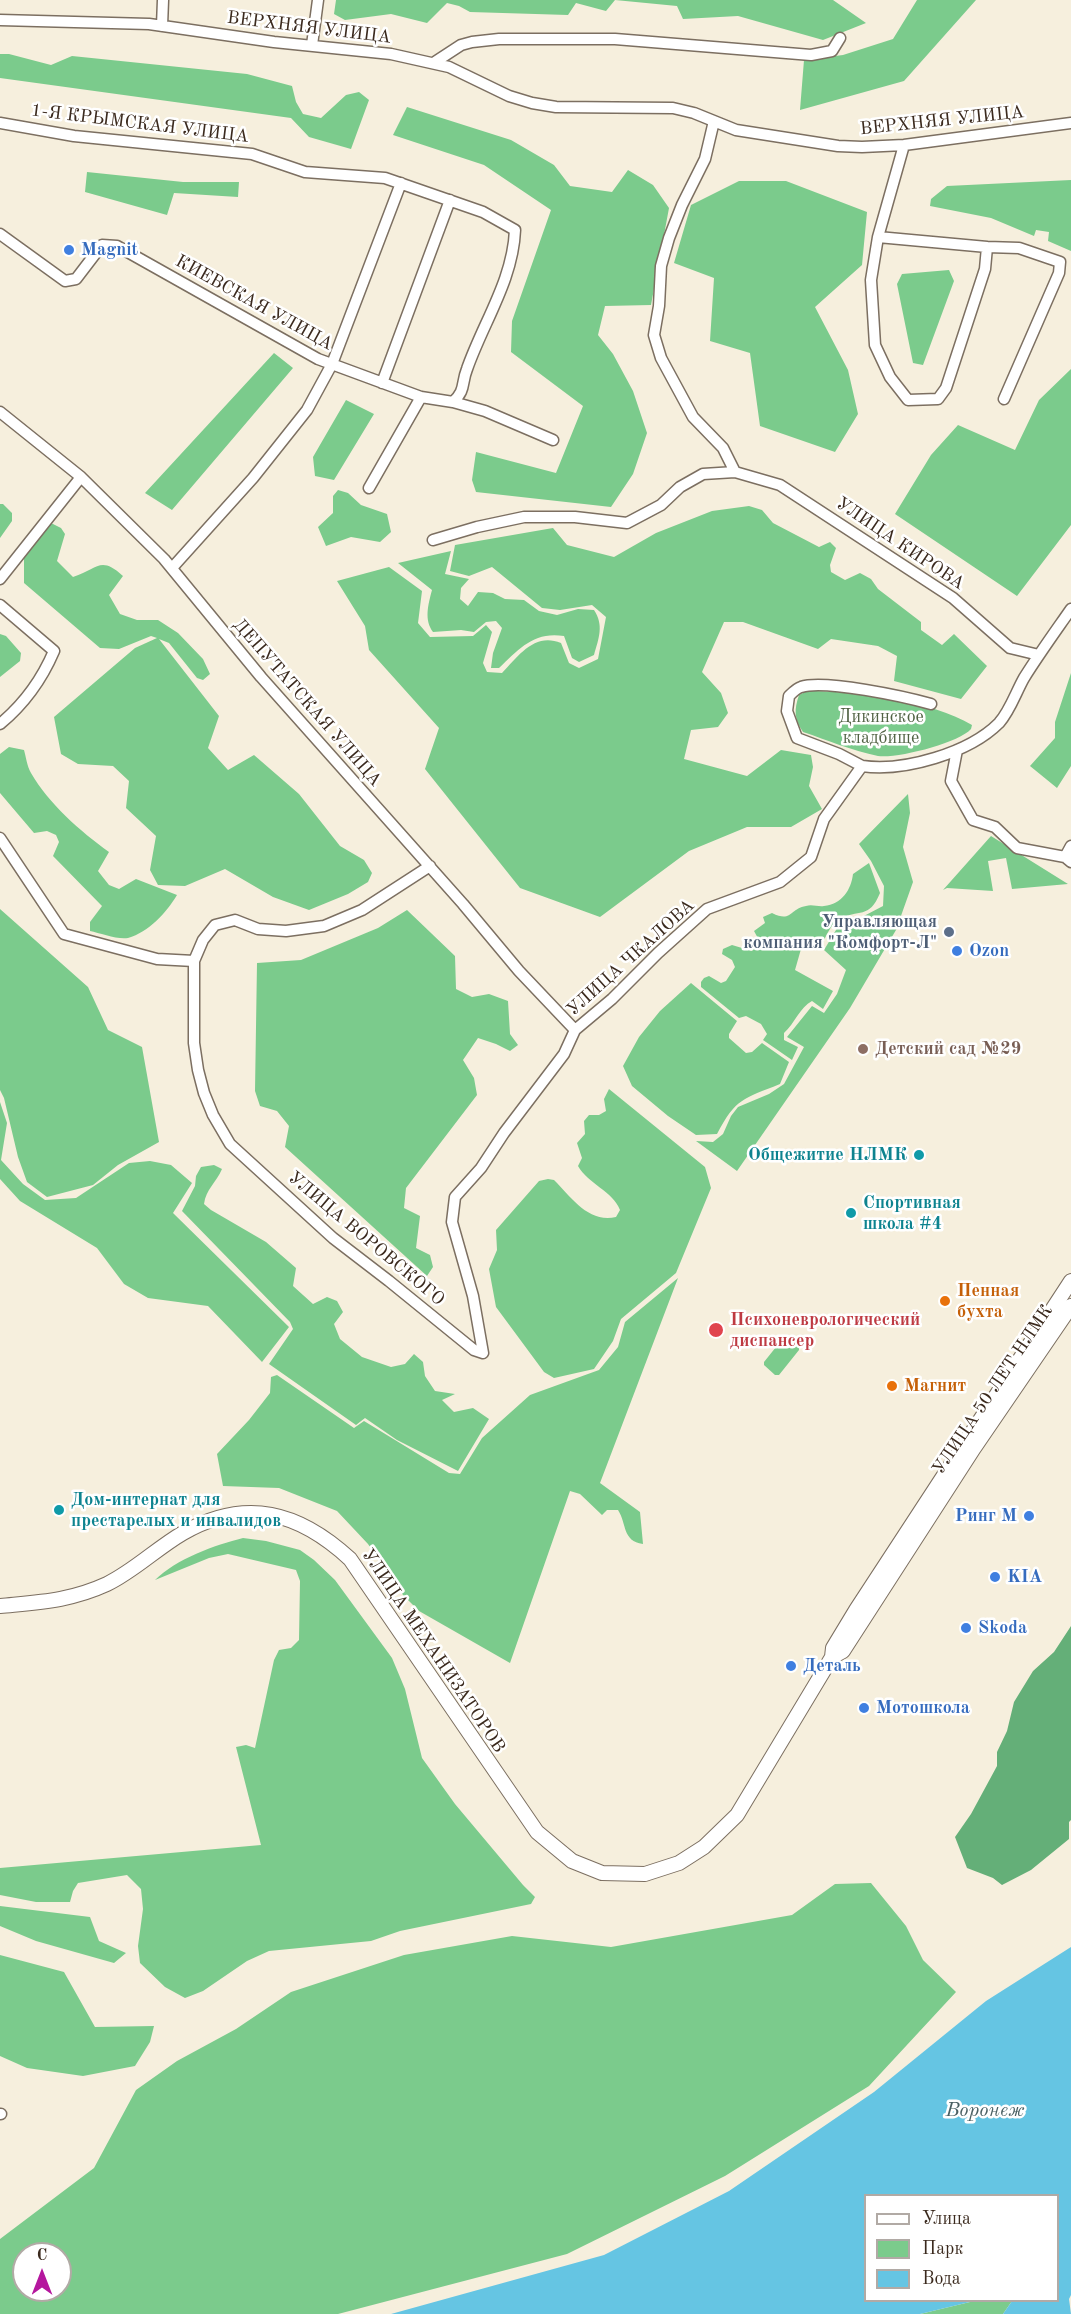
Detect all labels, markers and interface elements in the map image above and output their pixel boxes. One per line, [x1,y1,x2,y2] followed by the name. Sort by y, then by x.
[226,7,392,49] street label: ВЕРХНЯЯ УЛИЦА
[30,100,250,148] street label: 1-Я КРЫМСКАЯ УЛИЦА
[859,102,1025,140] street label: ВЕРХНЯЯ УЛИЦА
[81,239,138,261] place label: Magnit
[62,243,76,257] marker: Magnit
[171,251,337,355] street label: КИЕВСКАЯ УЛИЦА
[832,493,968,595] street label: УЛИЦА КИРОВА
[228,615,386,791] street label: ДЕПУТАТСКАЯ УЛИЦА
[838,706,924,748] park label: Дикинское кладбище
[563,895,699,1021] street label: УЛИЦА ЧКАЛОВА
[743,911,937,954] place label: Управляющая компания "Комфорт-Л"
[942,925,956,939] marker: Управляющая компания "Комфорт-Л"
[969,940,1009,962] place label: Ozon
[950,944,964,958] marker: Ozon
[875,1038,1021,1060] place label: Детский сад №29
[856,1042,870,1056] marker: Детский сад №29
[748,1144,907,1166] place label: Общежитие НЛМК
[912,1148,926,1162] marker: Общежитие НЛМК
[283,1167,449,1311] street label: УЛИЦА ВОРОВСКОГО
[863,1192,961,1234] place label: Спортивная школа #4
[844,1206,858,1220] marker: Спортивная школа #4
[957,1280,1019,1322] place label: Пенная бухта
[938,1294,952,1308] marker: Пенная бухта
[928,1301,1058,1479] street label: УЛИЦА 50 ЛЕТ НЛМК
[730,1309,920,1352] place label: Психоневрологический диспансер
[707,1321,725,1339] marker: Психоневрологический диспансер
[904,1375,966,1397] place label: Магнит
[885,1379,899,1393] marker: Магнит
[71,1489,281,1532] place label: Дом-интернат для престарелых и инвалидов
[52,1503,66,1517] marker: Дом-интернат для престарелых и инвалидов
[955,1505,1017,1527] place label: Ринг М
[1022,1509,1036,1523] marker: Ринг М
[357,1545,509,1757] street label: УЛИЦА МЕХАНИЗАТОРОВ
[1007,1566,1042,1588] place label: KIA
[988,1570,1002,1584] marker: KIA
[978,1617,1027,1639] place label: Skoda
[959,1621,973,1635] marker: Skoda
[803,1655,861,1677] place label: Деталь
[784,1659,798,1673] marker: Деталь
[876,1697,970,1719] place label: Мотошкола
[857,1701,871,1715] marker: Мотошкола
[946,2099,1024,2123] water label: Воронеж
[864,2194,1059,2302] legend
[922,2210,971,2228] text: Улица
[922,2240,963,2258] text: Парк
[12,2242,72,2302] north arrow
[37,2248,47,2264] text: С
[922,2270,961,2288] text: Вода

